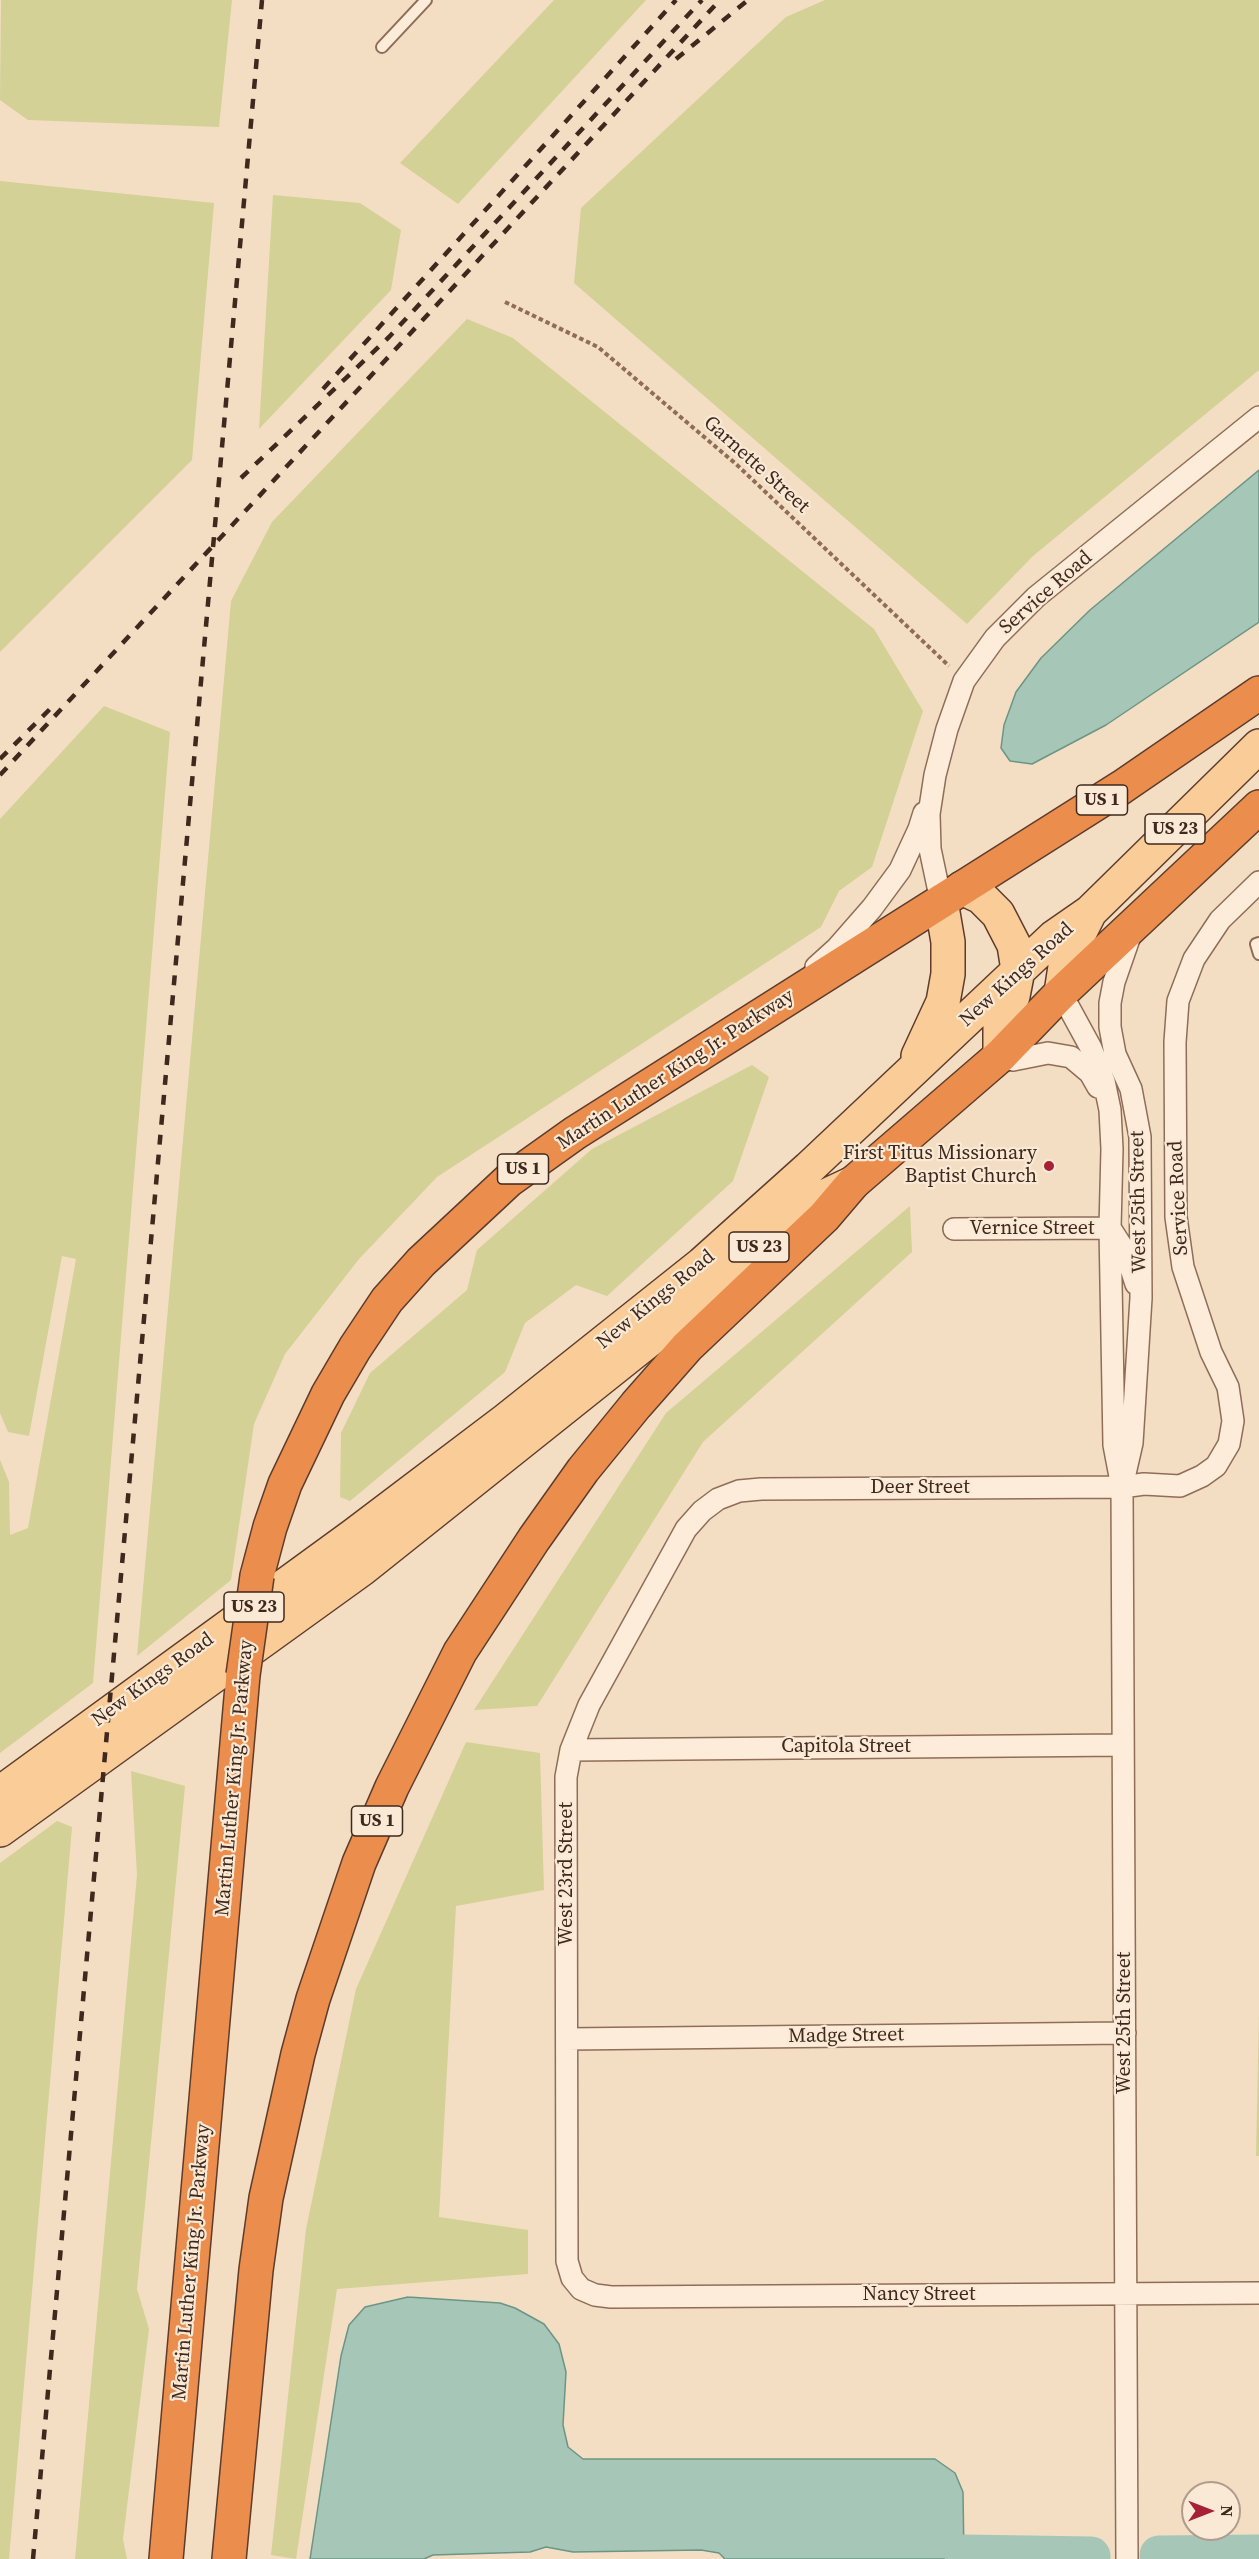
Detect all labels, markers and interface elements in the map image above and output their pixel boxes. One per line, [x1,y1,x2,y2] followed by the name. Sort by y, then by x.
[698,411,814,519] street label: Garnette Street
[995,546,1097,640] street label: Service Road
[1076,785,1128,815] road number: US 1
[1145,814,1205,844] road number: US 23
[955,918,1079,1032] street label: New Kings Road
[553,984,799,1156] street label: Martin Luther King Jr. Parkway
[1126,1130,1152,1274] street label: West 25th Street
[1164,1140,1194,1256] street label: Service Road
[843,1142,1037,1189] place label: First Titus Missionary Baptist Church
[498,1154,548,1184] road number: US 1
[1042,1159,1056,1173] marker: First Titus Missionary Baptist Church
[969,1217,1095,1241] street label: Vernice Street
[729,1232,789,1262] road number: US 23
[592,1245,720,1355] street label: New Kings Road
[870,1476,970,1500] street label: Deer Street
[224,1592,284,1622] road number: US 23
[87,1628,219,1732] street label: New Kings Road
[211,1639,259,1917] street label: Martin Luther King Jr. Parkway
[781,1735,911,1759] street label: Capitola Street
[555,1802,579,1946] street label: West 23rd Street
[352,1806,403,1836] road number: US 1
[1113,1952,1137,2094] street label: West 25th Street
[788,2023,904,2049] street label: Madge Street
[168,2123,216,2401] street label: Martin Luther King Jr. Parkway
[862,2283,976,2307] street label: Nancy Street
[1181,2481,1241,2541] north arrow
[1216,2505,1238,2517] text: N

